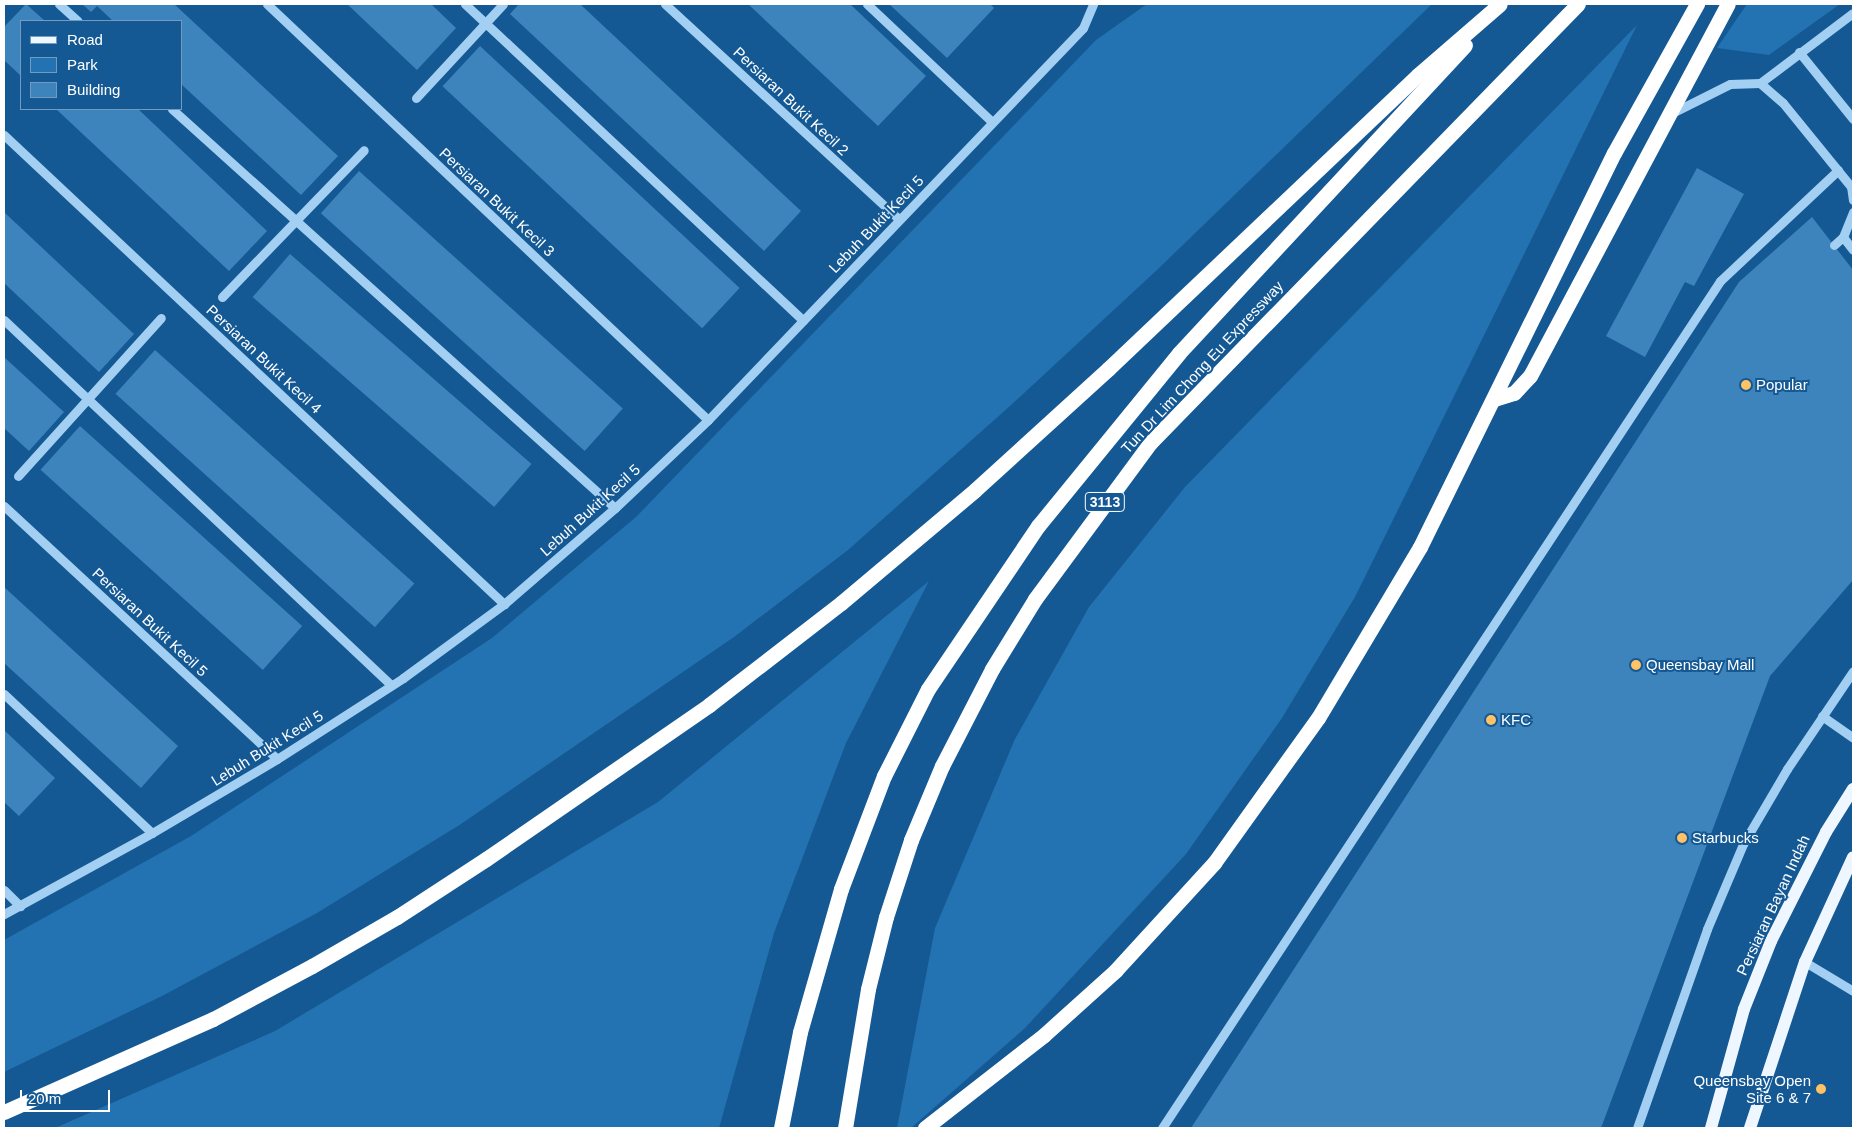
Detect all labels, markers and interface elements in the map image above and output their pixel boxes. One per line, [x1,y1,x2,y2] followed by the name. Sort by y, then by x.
[20,20,182,110] legend
[67,31,103,48] text: Road
[730,43,852,159] street label: Persiaran Bukit Kecil 2
[67,56,98,73] text: Park
[67,81,120,98] text: Building
[436,144,558,260] street label: Persiaran Bukit Kecil 3
[825,172,927,276] street label: Lebuh Bukit Kecil 5
[1117,277,1287,457] street label: Tun Dr Lim Chong Eu Expressway
[203,301,325,417] street label: Persiaran Bukit Kecil 4
[1756,376,1808,394] place label: Popular
[1740,379,1752,391] marker: Popular
[536,460,644,560] street label: Lebuh Bukit Kecil 5
[1084,491,1126,514] road number: 3113
[89,564,211,680] street label: Persiaran Bukit Kecil 5
[1646,656,1754,674] place label: Queensbay Mall
[1630,659,1642,671] marker: Queensbay Mall
[208,706,326,790] street label: Lebuh Bukit Kecil 5
[1501,711,1531,729] place label: KFC
[1485,714,1497,726] marker: KFC
[1692,829,1759,847] place label: Starbucks
[1676,832,1688,844] marker: Starbucks
[1733,832,1813,978] street label: Persiaran Bayan Indah
[1693,1071,1811,1106] place label: Queensbay Open Site 6 & 7
[22,1080,112,1112] scale bar
[1815,1083,1827,1095] marker: Queensbay Open Site 6 & 7
[28,1090,61,1107] text: 20 m

